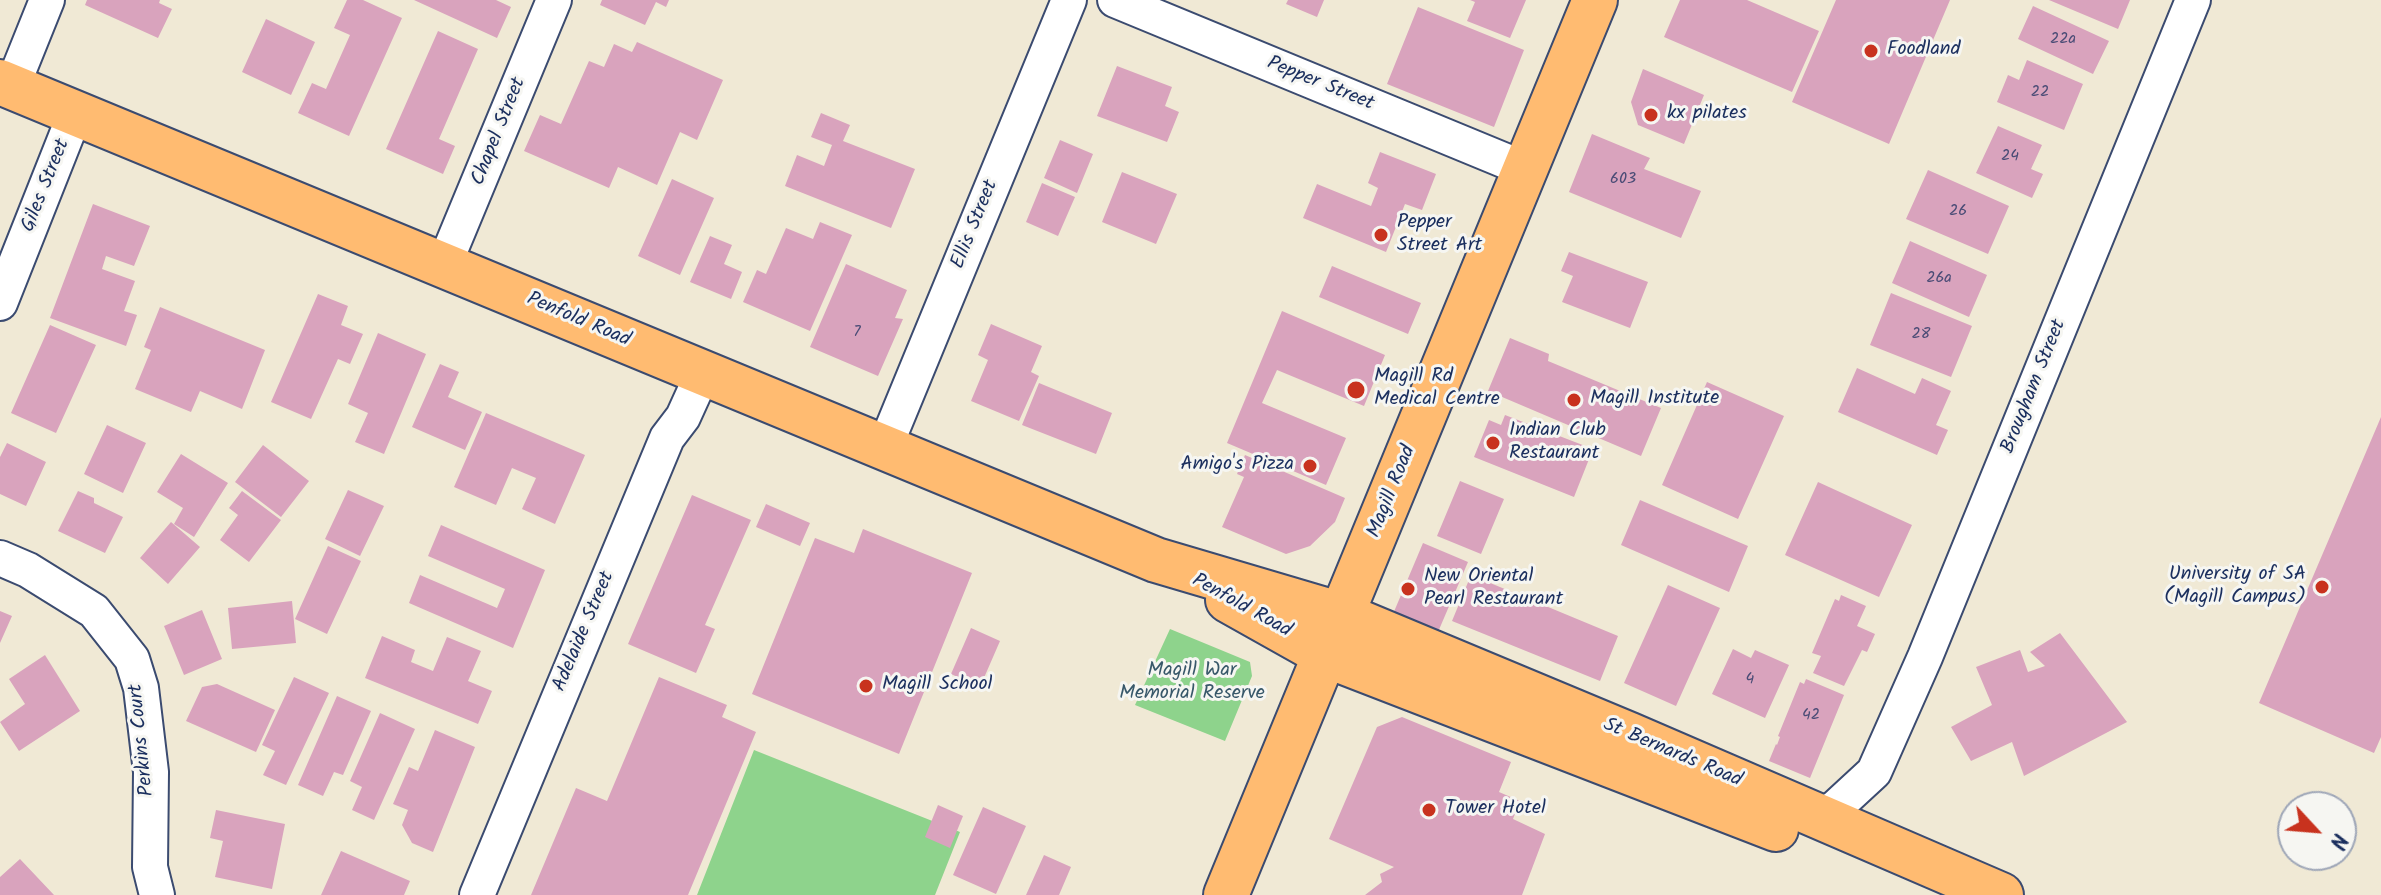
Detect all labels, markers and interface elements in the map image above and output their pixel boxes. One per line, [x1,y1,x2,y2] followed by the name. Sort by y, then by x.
[2050,30,2076,50] house number: 22a
[1887,39,1960,63] place label: Foodland
[1862,42,1880,60] marker: Foodland
[1263,53,1377,117] street label: Pepper Street
[467,75,533,189] street label: Chapel Street
[2031,83,2049,103] house number: 22
[1667,103,1747,127] place label: kx pilates
[1642,106,1660,124] marker: kx pilates
[17,136,77,236] street label: Giles Street
[2001,147,2019,167] house number: 24
[1610,170,1636,190] house number: 603
[947,177,1005,273] street label: Ellis Street
[1949,202,1967,222] house number: 26
[1397,212,1482,259] place label: Pepper Street Art
[1372,226,1390,244] marker: Pepper Street Art
[1926,269,1952,289] house number: 26a
[523,288,633,354] street label: Penfold Road
[1997,317,2073,457] street label: Brougham Street
[853,323,861,343] house number: 7
[1912,325,1930,345] house number: 28
[1374,366,1500,413] place label: Magill Rd Medical Centre
[1345,379,1367,401] marker: Magill Rd Medical Centre
[1590,388,1719,412] place label: Magill Institute
[1565,391,1583,409] marker: Magill Institute
[1509,420,1606,467] place label: Indian Club Restaurant
[1484,434,1502,452] marker: Indian Club Restaurant
[1364,442,1422,542] street label: Magill Road
[1181,454,1294,478] place label: Amigo's Pizza
[1301,457,1319,475] marker: Amigo's Pizza
[2164,564,2306,611] place label: University of SA (Magill Campus)
[1424,566,1563,613] place label: New Oriental Pearl Restaurant
[549,568,621,696] street label: Adelaide Street
[1187,570,1295,644] street label: Penfold Road
[2313,578,2331,596] marker: University of SA (Magill Campus)
[1399,580,1417,598] marker: New Oriental Pearl Restaurant
[1119,660,1265,707] park label: Magill War Memorial Reserve
[1746,670,1754,690] house number: 4
[882,674,992,698] place label: Magill School
[857,677,875,695] marker: Magill School
[125,683,161,797] street label: Perkins Court
[1802,706,1820,726] house number: 42
[1599,714,1745,794] street label: St Bernards Road
[2277,791,2357,871] north arrow
[1445,798,1546,822] place label: Tower Hotel
[1420,801,1438,819] marker: Tower Hotel
[2318,827,2356,855] text: N

